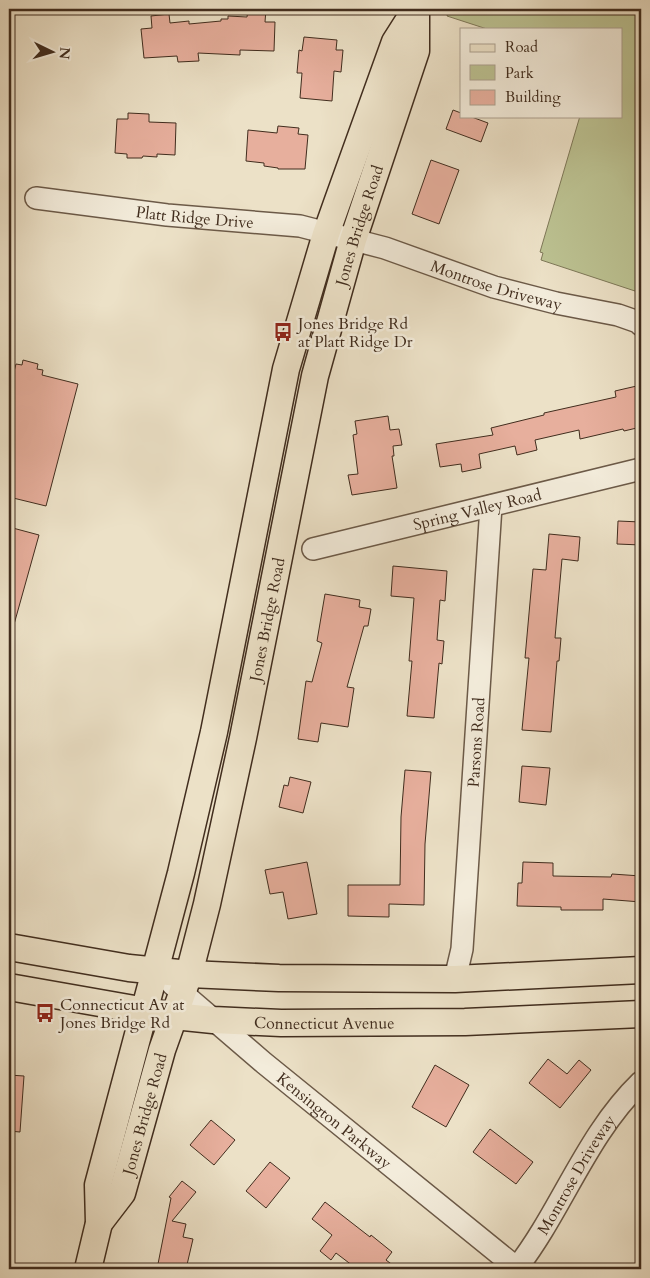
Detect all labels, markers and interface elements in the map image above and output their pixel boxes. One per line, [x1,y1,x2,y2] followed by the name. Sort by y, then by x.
[28,28,78,78] north arrow
[460,28,622,118] legend
[505,37,538,57] text: Road
[54,46,74,60] text: N
[505,63,534,83] text: Park
[505,87,561,107] text: Building
[330,162,389,291] street label: Jones Bridge Road
[134,201,255,234] street label: Platt Ridge Drive
[428,255,564,316] street label: Montrose Driveway
[296,313,413,353] place label: Jones Bridge Rd at Platt Ridge Dr
[272,321,294,343] bus stop icon: Jones Bridge Rd at Platt Ridge Dr
[411,484,544,536] street label: Spring Valley Road
[244,555,291,685] street label: Jones Bridge Road
[463,696,490,788] street label: Parsons Road
[58,994,184,1034] place label: Connecticut Av at Jones Bridge Rd
[34,1002,56,1024] bus stop icon: Connecticut Av at Jones Bridge Rd
[253,1012,395,1035] street label: Connecticut Avenue
[117,1050,173,1179] street label: Jones Bridge Road
[272,1068,396,1175] street label: Kensington Parkway
[532,1110,621,1239] street label: Montrose Driveway

